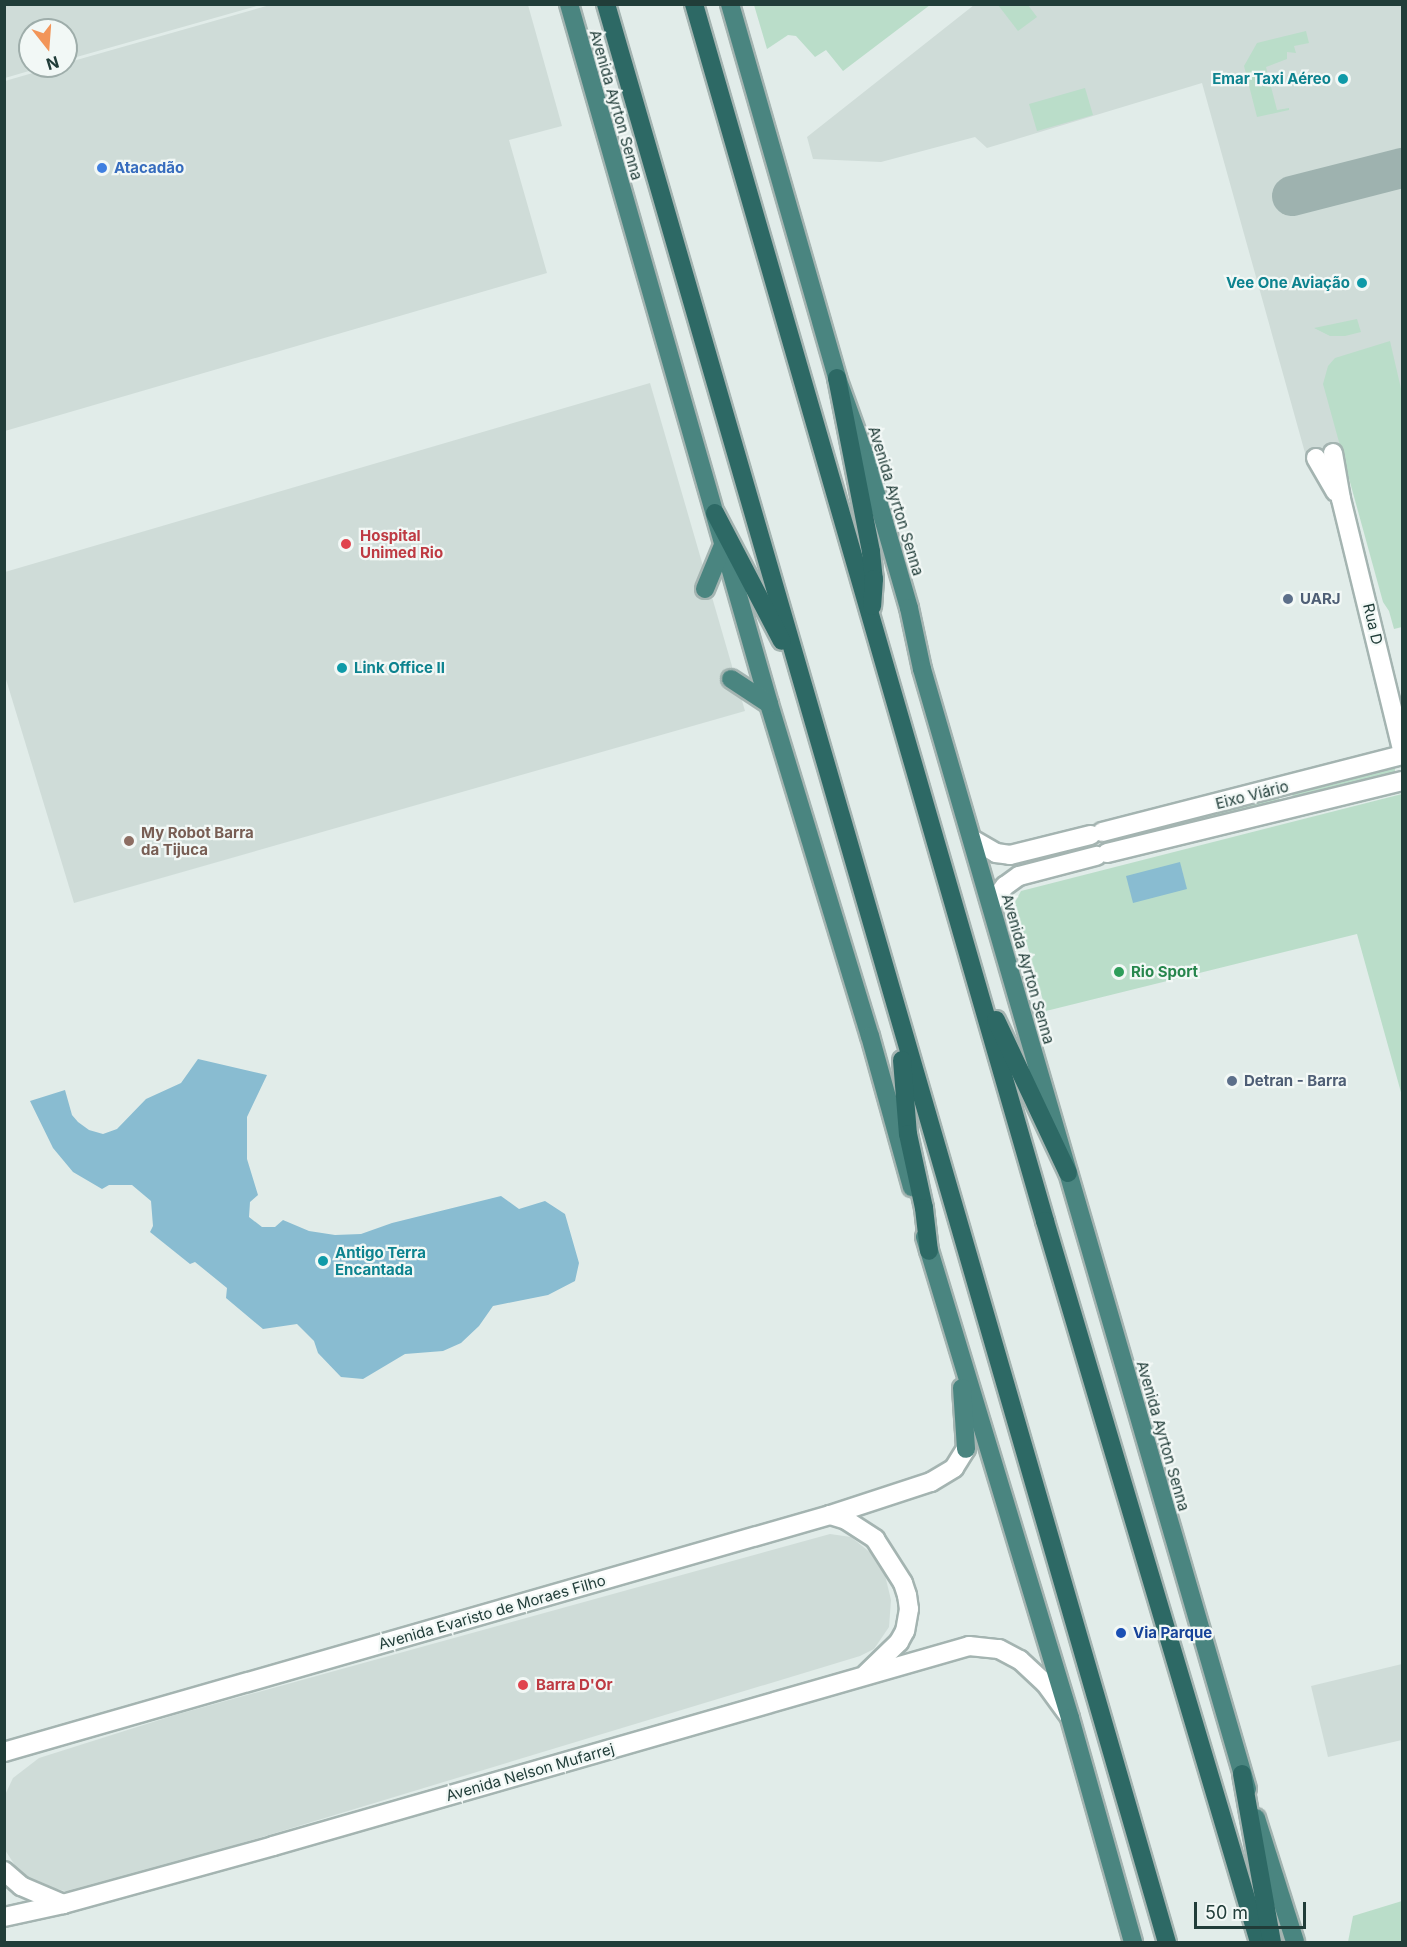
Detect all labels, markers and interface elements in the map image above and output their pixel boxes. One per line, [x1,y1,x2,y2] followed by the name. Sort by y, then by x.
[18,18,78,78] north arrow
[586,28,646,182] street label: Avenida Ayrton Senna
[44,52,61,75] text: N
[1212,70,1331,88] place label: Emar Taxi Aéreo
[1336,72,1350,86] marker: Emar Taxi Aéreo
[114,159,184,177] place label: Atacadão
[95,161,109,175] marker: Atacadão
[1226,274,1350,292] place label: Vee One Aviação
[1355,276,1369,290] marker: Vee One Aviação
[865,424,927,578] street label: Avenida Ayrton Senna
[360,526,443,561] place label: Hospital Unimed Rio
[337,535,355,553] marker: Hospital Unimed Rio
[1300,590,1341,608] place label: UARJ
[1281,592,1295,606] marker: UARJ
[1360,602,1386,646] street label: Rua D
[354,659,445,677] place label: Link Office II
[335,661,349,675] marker: Link Office II
[1214,777,1290,813] street label: Eixo Viário
[141,823,254,858] place label: My Robot Barra da Tijuca
[122,834,136,848] marker: My Robot Barra da Tijuca
[998,892,1058,1046] street label: Avenida Ayrton Senna
[1131,963,1198,981] place label: Rio Sport
[1112,965,1126,979] marker: Rio Sport
[1244,1072,1347,1090] place label: Detran - Barra
[1225,1074,1239,1088] marker: Detran - Barra
[335,1243,426,1278] place label: Antigo Terra Encantada
[316,1254,330,1268] marker: Antigo Terra Encantada
[1133,1359,1193,1513] street label: Avenida Ayrton Senna
[376,1571,608,1653] street label: Avenida Evaristo de Moraes Filho
[1133,1624,1212,1642] place label: Via Parque
[1114,1626,1128,1640] marker: Via Parque
[514,1676,532,1694] marker: Barra D'Or
[536,1676,613,1694] place label: Barra D'Or
[444,1739,616,1805] street label: Avenida Nelson Mufarrej
[1197,1890,1310,1928] scale bar
[1205,1902,1248,1923] text: 50 m

